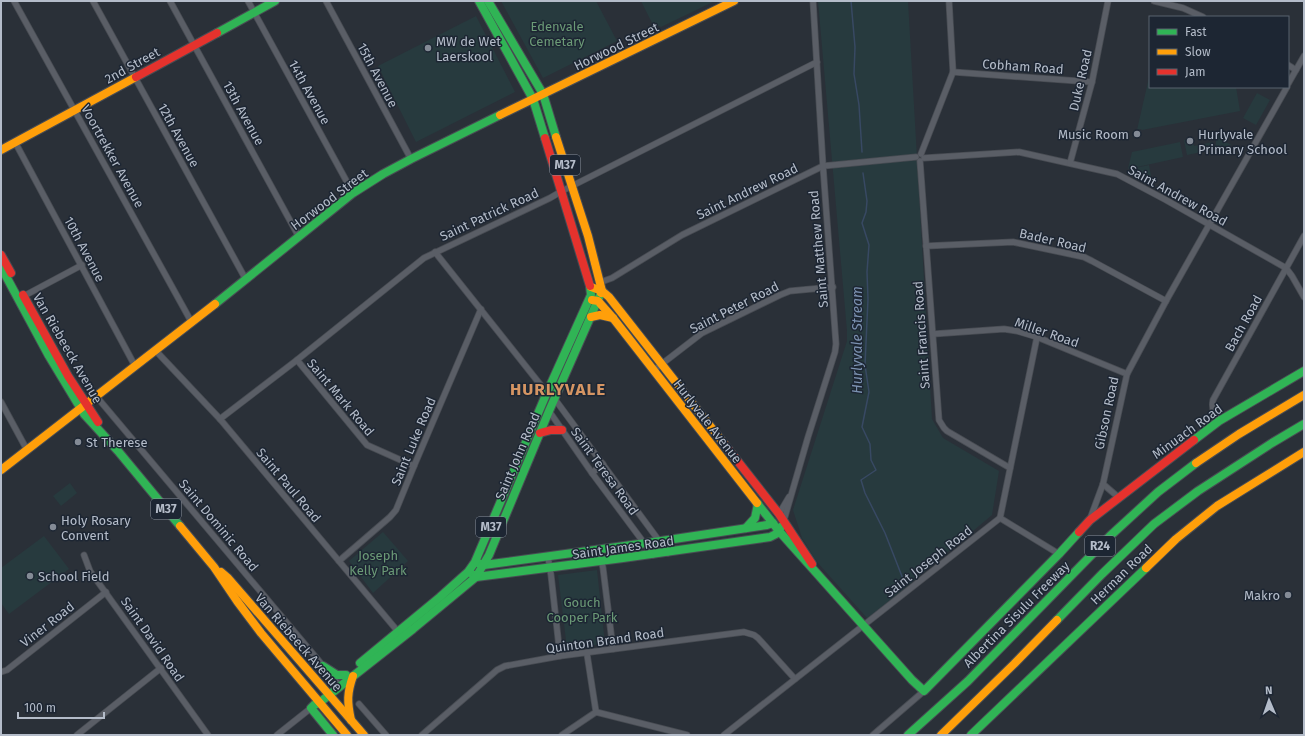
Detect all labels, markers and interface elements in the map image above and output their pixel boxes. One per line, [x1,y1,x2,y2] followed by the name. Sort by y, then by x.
[1149,16,1289,88] legend
[529,19,585,49] park label: Edenvale Cemetary
[571,19,661,73] street label: Horwood Street
[1185,25,1207,39] text: Fast
[436,34,501,64] place label: MW de Wet Laerskool
[354,40,401,110] street label: 15th Avenue
[423,43,433,53] marker: MW de Wet Laerskool
[102,44,163,87] street label: 2nd Street
[1185,45,1211,59] text: Slow
[1066,48,1095,112] street label: Duke Road
[982,56,1064,77] street label: Cobham Road
[286,57,333,127] street label: 14th Avenue
[1185,65,1205,79] text: Jam
[220,79,267,148] street label: 13th Avenue
[155,101,202,170] street label: 12th Avenue
[78,102,147,210] street label: Voortrekker Avenue
[1058,127,1129,142] place label: Music Room
[1198,127,1287,157] place label: Hurlyvale Primary School
[1132,129,1142,139] marker: Music Room
[1185,136,1195,146] marker: Hurlyvale Primary School
[550,155,580,175] road number: M37
[694,160,800,222] street label: Saint Andrew Road
[1126,162,1230,229] street label: Saint Andrew Road
[288,165,371,233] street label: Horwood Street
[437,185,541,244] street label: Saint Patrick Road
[806,190,831,308] street label: Saint Matthew Road
[61,214,108,284] street label: 10th Avenue
[1018,225,1088,255] street label: Bader Road
[687,279,781,336] street label: Saint Peter Road
[910,281,933,389] street label: Saint Francis Road
[849,286,866,394] water label: Hurlyvale Stream
[30,290,105,406] street label: Van Riebeeck Avenue
[1222,292,1265,354] street label: Bach Road
[1013,314,1081,350] street label: Miller Road
[304,356,377,439] street label: Saint Mark Road
[1091,375,1122,451] street label: Gibson Road
[670,376,745,466] street label: Hurlyvale Avenue
[510,379,606,400] district label: HURLYVALE
[388,395,439,488] street label: Saint Luke Road
[1149,401,1225,462] street label: Minuach Road
[492,410,543,502] street label: Saint John Road
[568,424,641,518] street label: Saint Teresa Road
[86,435,148,450] place label: St Therese
[73,437,83,447] marker: St Therese
[253,445,324,525] street label: Saint Paul Road
[176,476,261,574] street label: Saint Dominic Road
[151,499,181,519] road number: M37
[61,513,131,543] place label: Holy Rosary Convent
[476,517,506,537] road number: M37
[48,522,58,532] marker: Holy Rosary Convent
[882,523,975,600] street label: Saint Joseph Road
[571,533,675,562] street label: Saint James Road
[1085,536,1115,556] road number: R24
[1087,541,1155,608] street label: Herman Road
[349,548,407,578] park label: Joseph Kelly Park
[960,558,1073,671] street label: Albertina Sisulu Freeway
[38,569,110,584] place label: School Field
[25,571,35,581] marker: School Field
[1244,588,1280,603] place label: Makro
[252,590,345,694] street label: Van Riebeeck Avenue
[1283,590,1293,600] marker: Makro
[118,594,187,685] street label: Saint David Road
[546,595,618,625] park label: Gouch Cooper Park
[17,599,77,650] street label: Viner Road
[545,625,665,656] street label: Quinton Brand Road
[1249,680,1289,720] north arrow
[1265,684,1273,697] text: N
[18,694,104,720] scale bar
[24,701,56,715] text: 100 m

